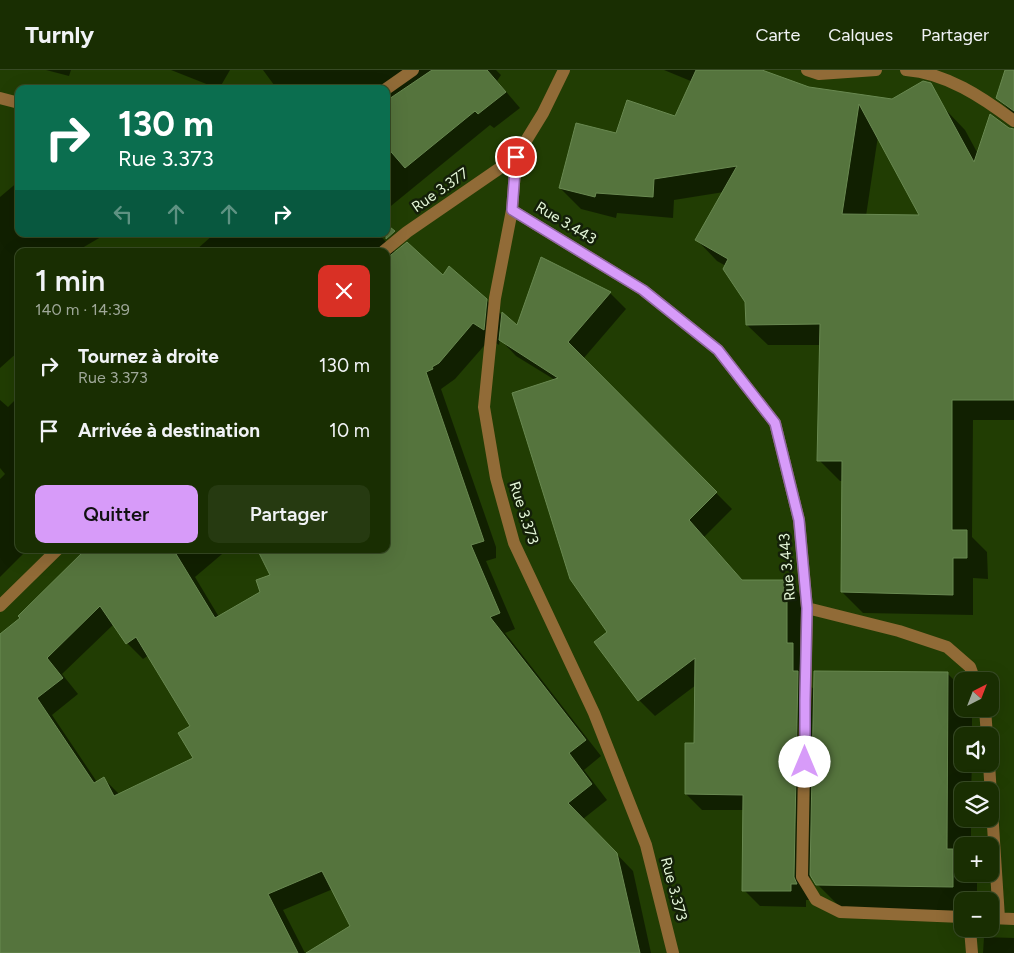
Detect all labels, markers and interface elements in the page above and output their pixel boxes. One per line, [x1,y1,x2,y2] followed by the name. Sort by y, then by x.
[25,20,94,49] text: Turnly
[755,24,800,46] text: Carte
[828,24,893,46] text: Calques
[921,24,989,46] text: Partager
[118,103,214,145] text: 130 m
[35,105,100,170] icon: right
[495,136,537,178] pin
[502,143,530,171] icon: arrive
[118,145,214,172] text: Rue 3.373
[408,164,472,216] street label: Rue 3.377
[532,198,600,248] street label: Rue 3.443
[109,200,137,228] icon: left
[162,200,190,228] icon: ahead
[215,200,243,228] icon: ahead
[268,200,296,228] icon: right
[35,262,105,299] text: 1 min
[318,265,370,317] button: close
[35,300,130,319] text: 140 m · 14:39
[78,345,219,368] text: Tournez à droite
[35,352,63,380] icon: right
[319,354,370,377] text: 130 m
[78,368,148,387] text: Rue 3.373
[35,417,63,445] icon: arrive
[78,419,260,442] text: Arrivée à destination
[329,419,370,442] text: 10 m
[505,479,543,547] street label: Rue 3.373
[35,485,198,543] button: Quitter
[208,485,370,543] button: Partager
[775,532,799,602] street label: Rue 3.443
[954,672,999,718] north arrow
[954,672,999,937] map controls
[954,727,999,772] button: sound
[778,735,830,787] position arrow
[954,782,999,827] button: layers
[954,837,999,882] button: +
[657,855,691,923] street label: Rue 3.373
[954,892,999,937] button: −

